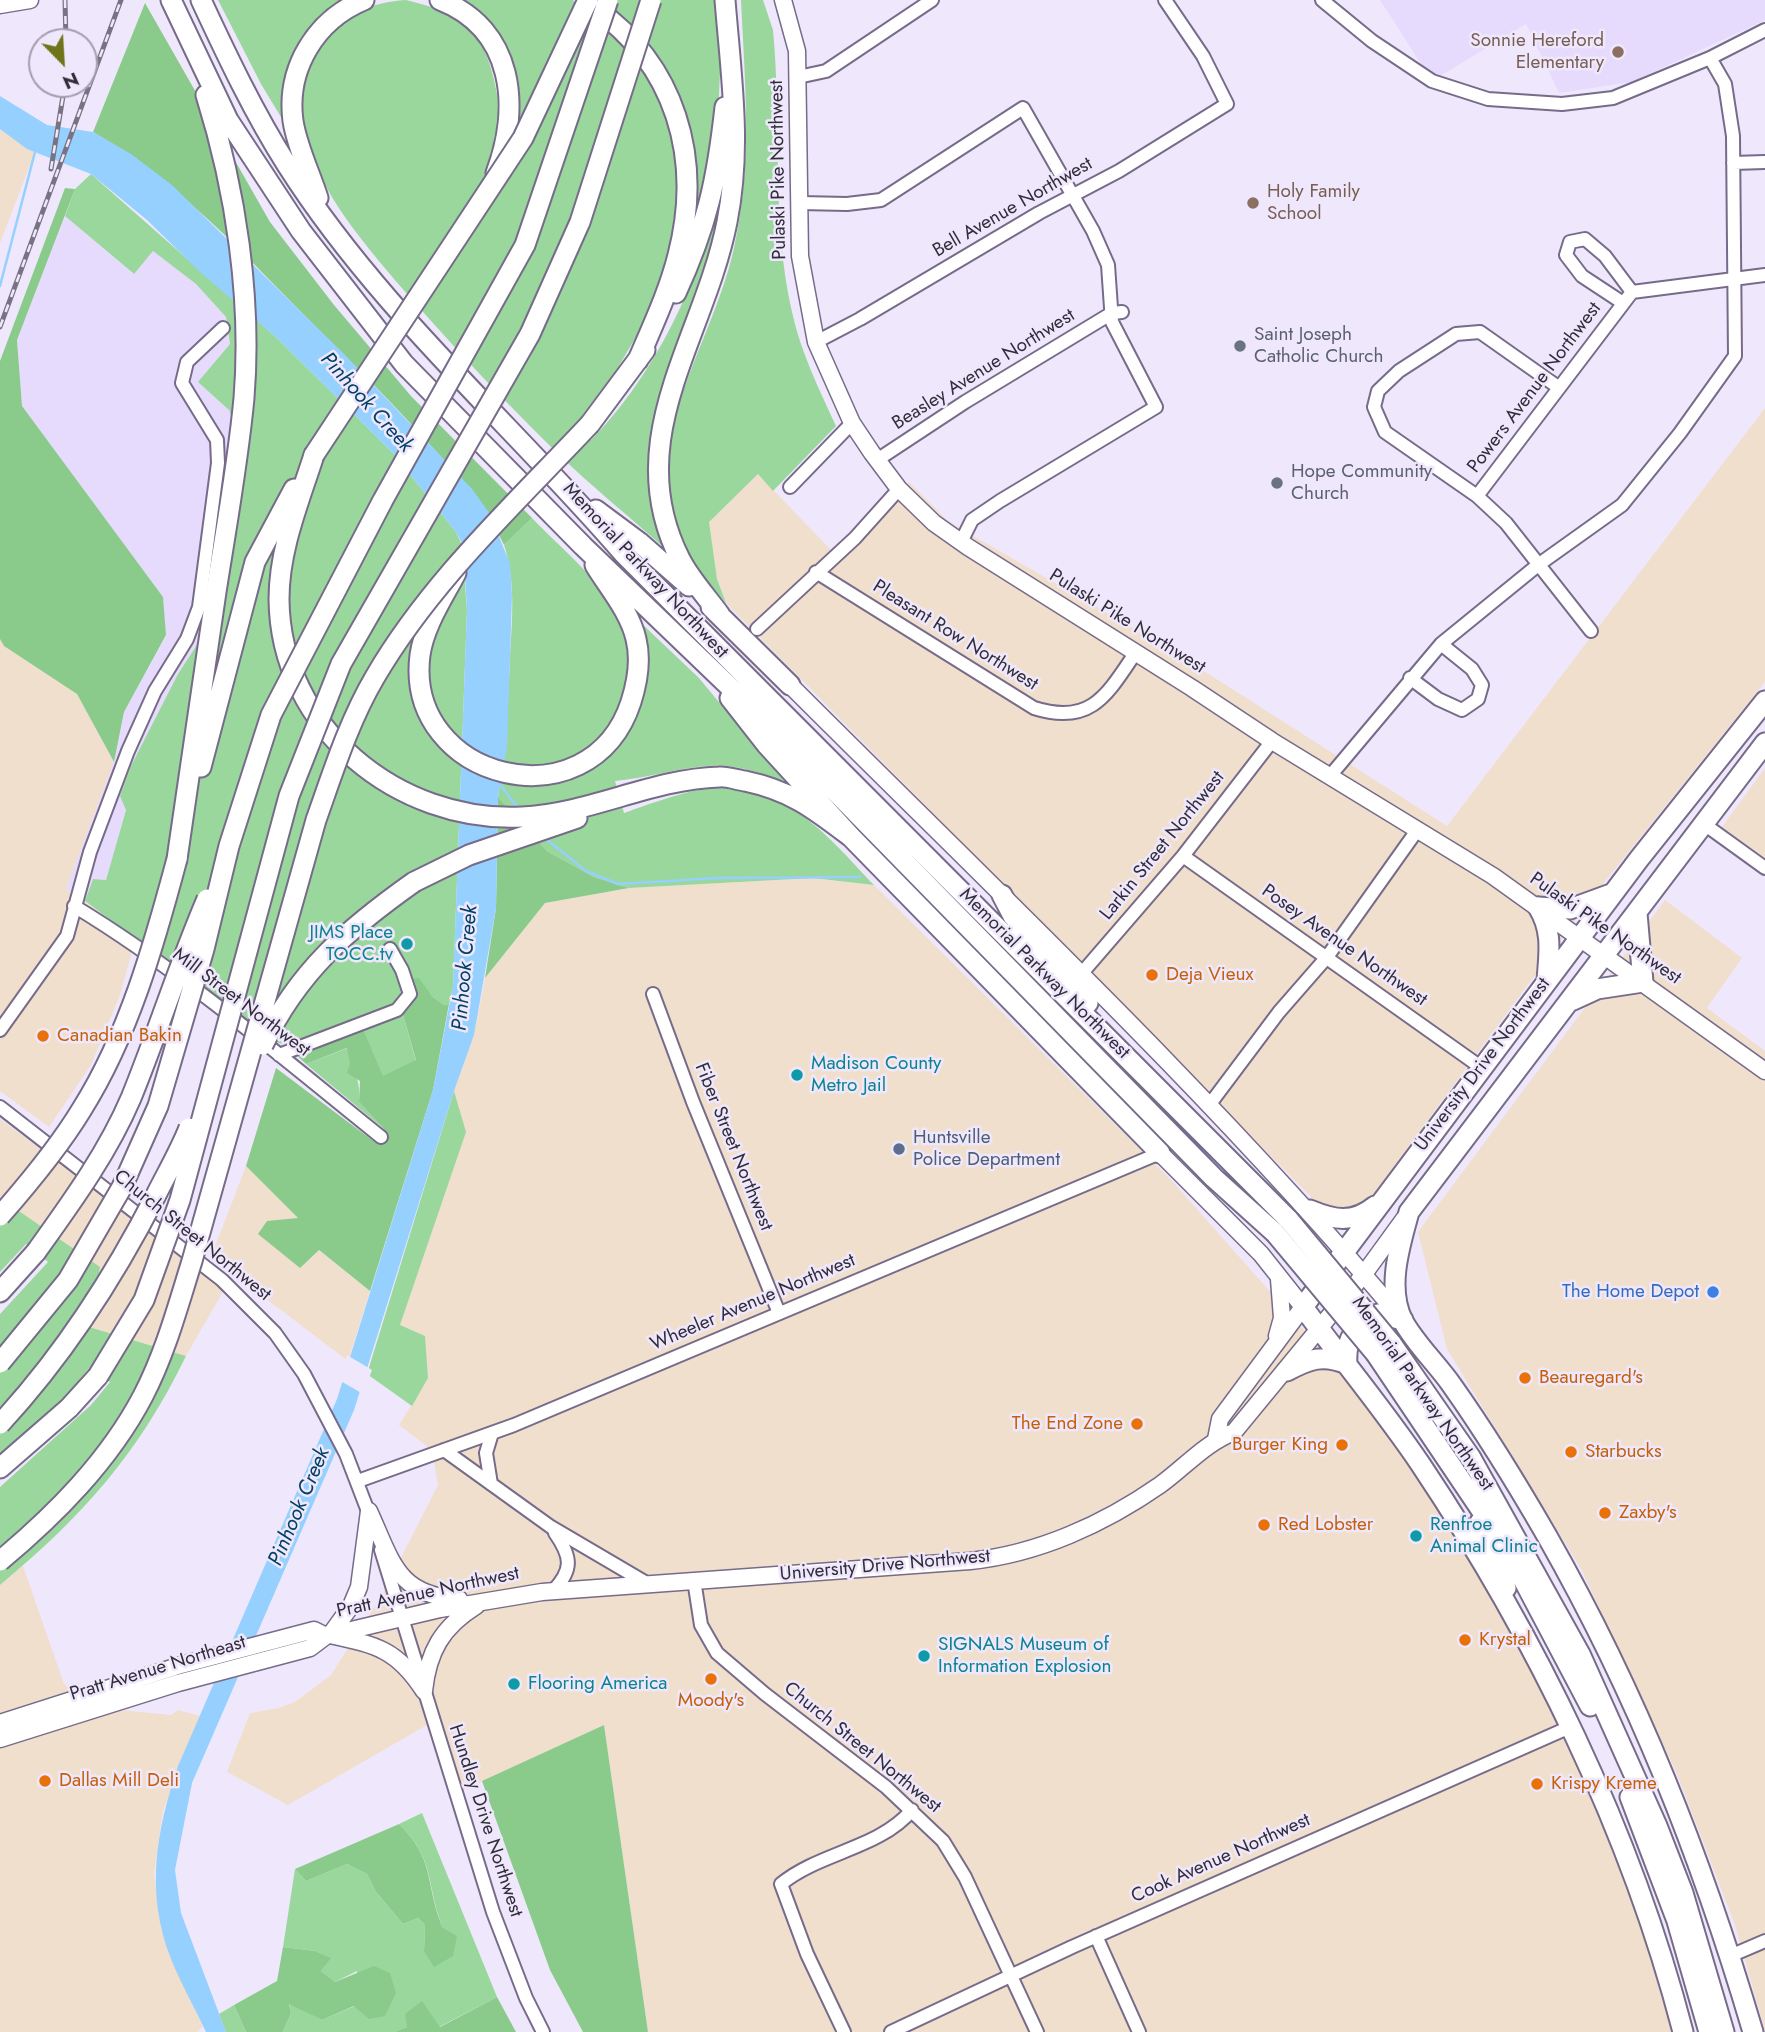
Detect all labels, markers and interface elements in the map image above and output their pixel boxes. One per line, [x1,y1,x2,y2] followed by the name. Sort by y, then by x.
[28,28,98,98] north arrow
[1470,30,1604,74] place label: Sonnie Hereford Elementary
[1610,44,1626,60] marker: Sonnie Hereford Elementary
[59,65,83,96] text: N
[766,80,792,260] street label: Pulaski Pike Northwest
[929,153,1097,263] street label: Bell Avenue Northwest
[1267,181,1360,225] place label: Holy Family School
[1245,195,1261,211] marker: Holy Family School
[1463,298,1607,478] street label: Powers Avenue Northwest
[889,305,1079,435] street label: Beasley Avenue Northwest
[1254,324,1383,368] place label: Saint Joseph Catholic Church
[1232,338,1248,354] marker: Saint Joseph Catholic Church
[314,348,418,458] water label: Pinhook Creek
[1291,461,1432,505] place label: Hope Community Church
[1269,475,1285,491] marker: Hope Community Church
[558,478,732,664] street label: Memorial Parkway Northwest
[1045,565,1209,679] street label: Pulaski Pike Northwest
[868,576,1042,696] street label: Pleasant Row Northwest
[1096,767,1230,925] street label: Larkin Street Northwest
[1525,868,1685,990] street label: Pulaski Pike Northwest
[1257,880,1431,1012] street label: Posey Avenue Northwest
[954,884,1134,1064] street label: Memorial Parkway Northwest
[448,904,484,1032] water label: Pinhook Creek
[309,922,393,966] place label: JIMS Place TOCC.tv
[399,936,415,952] marker: JIMS Place TOCC.tv
[168,944,314,1062] street label: Mill Street Northwest
[1166,964,1254,986] place label: Deja Vieux
[1144,967,1160,983] marker: Deja Vieux
[1410,974,1556,1156] street label: University Drive Northwest
[57,1025,182,1047] place label: Canadian Bakin
[35,1028,51,1044] marker: Canadian Bakin
[811,1053,941,1097] place label: Madison County Metro Jail
[689,1060,777,1234] street label: Fiber Street Northwest
[789,1067,805,1083] marker: Madison County Metro Jail
[913,1127,1060,1171] place label: Huntsville Police Department
[891,1141,907,1157] marker: Huntsville Police Department
[109,1166,275,1306] street label: Church Street Northwest
[647,1249,859,1357] street label: Wheeler Avenue Northwest
[1562,1281,1699,1303] place label: The Home Depot
[1705,1284,1721,1300] marker: The Home Depot
[1346,1292,1498,1496] street label: Memorial Parkway Northwest
[1539,1367,1643,1389] place label: Beauregard's
[1517,1370,1533,1386] marker: Beauregard's
[1012,1413,1123,1435] place label: The End Zone
[1129,1416,1145,1432] marker: The End Zone
[1232,1434,1328,1456] place label: Burger King
[1334,1437,1350,1453] marker: Burger King
[1585,1441,1662,1463] place label: Starbucks
[264,1444,336,1570] water label: Pinhook Creek
[1563,1444,1579,1460] marker: Starbucks
[1619,1502,1677,1524] place label: Zaxby's
[1597,1505,1613,1521] marker: Zaxby's
[1278,1514,1373,1536] place label: Red Lobster
[1430,1514,1538,1558] place label: Renfroe Animal Clinic
[1256,1517,1272,1533] marker: Red Lobster
[1408,1528,1424,1544] marker: Renfroe Animal Clinic
[779,1545,991,1587] street label: University Drive Northwest
[335,1563,521,1623] street label: Pratt Avenue Northwest
[1479,1629,1531,1651] place label: Krystal
[67,1631,249,1707] street label: Pratt Avenue Northeast
[1457,1632,1473,1648] marker: Krystal
[938,1634,1111,1678] place label: SIGNALS Museum of Information Explosion
[916,1648,932,1664] marker: SIGNALS Museum of Information Explosion
[703,1671,719,1687] marker: Moody's
[528,1673,667,1695] place label: Flooring America
[506,1676,522,1692] marker: Flooring America
[779,1678,945,1818] street label: Church Street Northwest
[678,1690,744,1712] place label: Moody's
[443,1722,527,1920] street label: Hundley Drive Northwest
[59,1770,179,1792] place label: Dallas Mill Deli
[37,1773,53,1789] marker: Dallas Mill Deli
[1551,1773,1657,1795] place label: Krispy Kreme
[1529,1776,1545,1792] marker: Krispy Kreme
[1128,1809,1314,1909] street label: Cook Avenue Northwest

